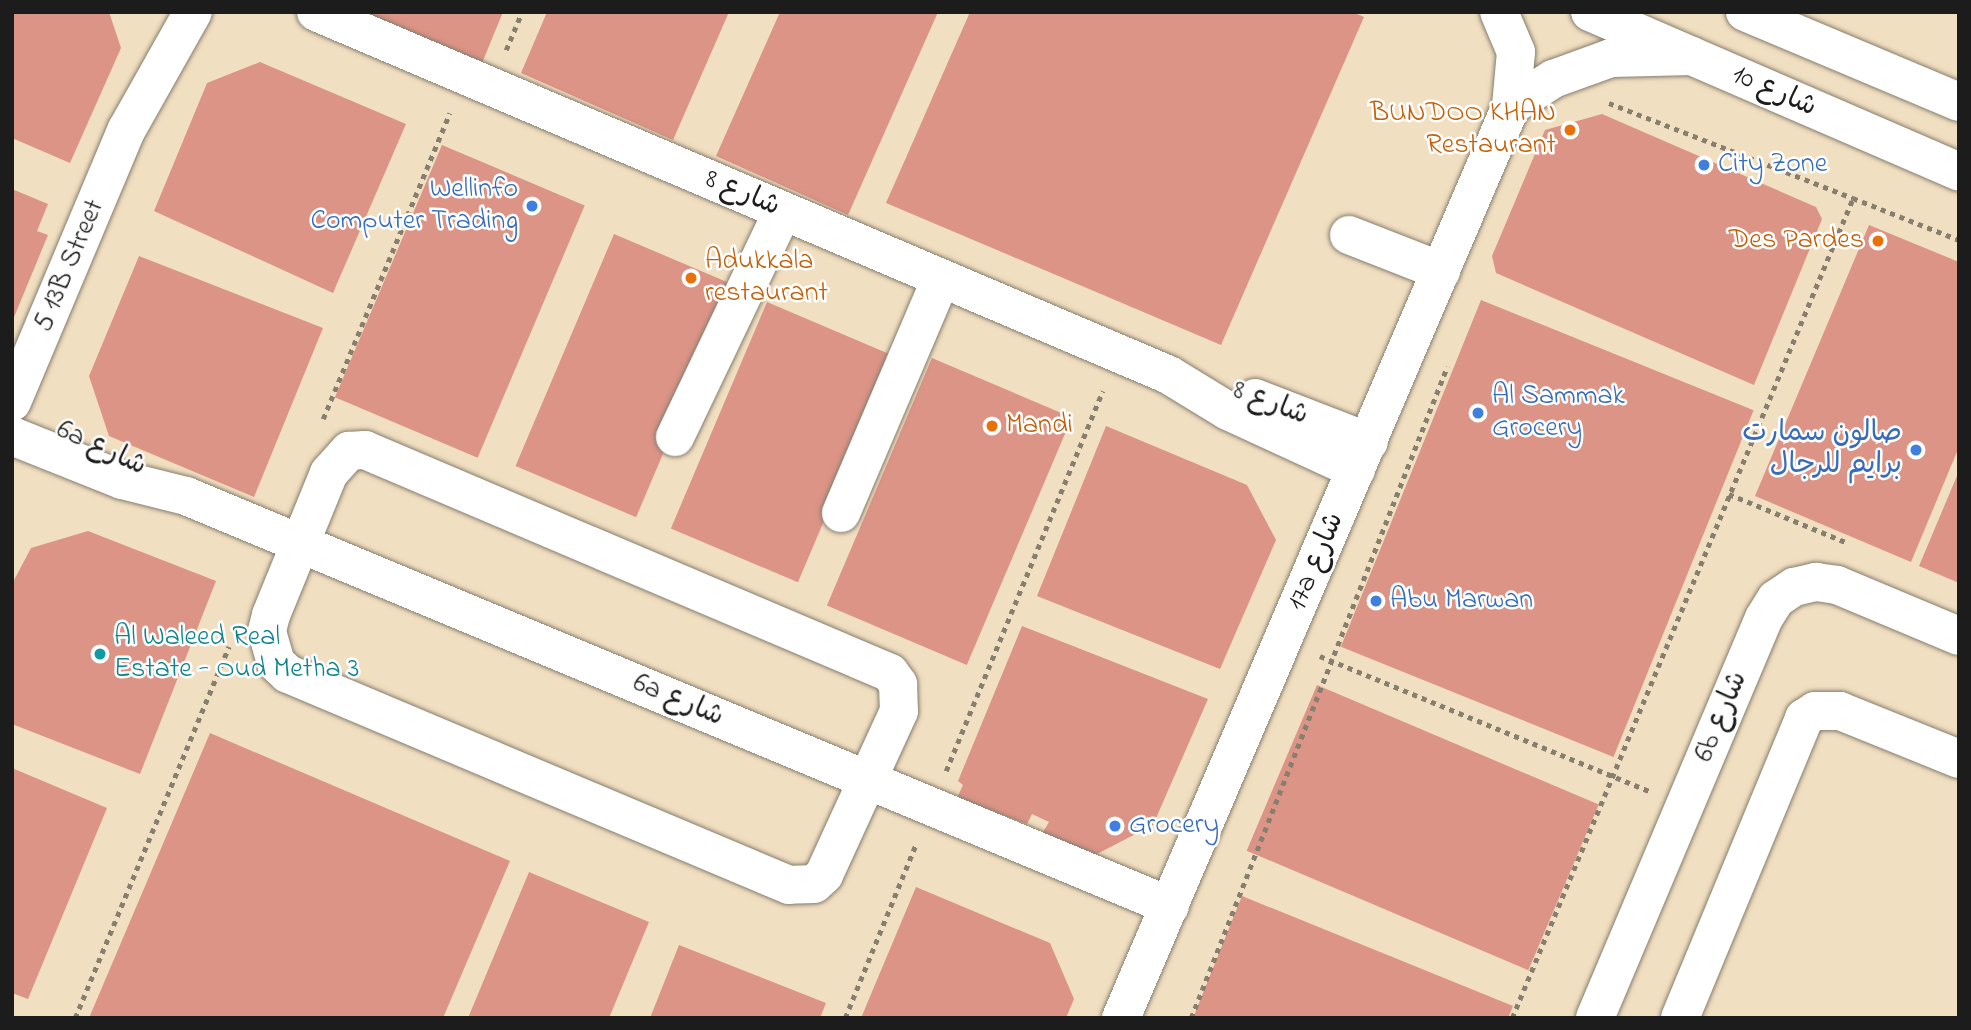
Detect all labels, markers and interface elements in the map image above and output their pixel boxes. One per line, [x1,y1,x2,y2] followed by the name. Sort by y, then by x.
[1727,59,1821,125] street label: شارع 10
[1370,97,1556,163] place label: BUNDOO KHAN Restaurant
[1562,122,1578,138] marker: BUNDOO KHAN Restaurant
[1718,148,1827,182] place label: City Zone
[1696,157,1712,173] marker: City Zone
[699,163,785,225] street label: شارع 8
[311,173,518,239] place label: Wellinfo Computer Trading
[27,195,113,337] street label: 5 13B Street
[524,198,540,214] marker: Wellinfo Computer Trading
[1729,224,1864,258] place label: Des Pardes
[1870,233,1886,249] marker: Des Pardes
[705,245,828,311] place label: Adukkala restaurant
[683,270,699,286] marker: Adukkala restaurant
[1228,374,1312,434] street label: شارع 8
[1492,380,1625,446] place label: Al Sammak Grocery
[1470,405,1486,421] marker: Al Sammak Grocery
[1006,409,1073,443] place label: Mandi
[51,414,151,484] street label: 6a شارع
[1742,417,1902,483] place label: صالون سمارت برايم للرجال
[984,418,1000,434] marker: Mandi
[1908,442,1924,458] marker: صالون سمارت برايم للرجال
[1281,508,1353,616] street label: 17a شارع
[1390,584,1533,618] place label: Abu Marwan
[1368,593,1384,609] marker: Abu Marwan
[114,621,359,687] place label: Al Waleed Real Estate - Oud Metha 3
[92,646,108,662] marker: Al Waleed Real Estate - Oud Metha 3
[628,667,728,735] street label: 6a شارع
[1688,667,1756,767] street label: 6b شارع
[1129,809,1219,843] place label: Grocery
[1107,818,1123,834] marker: Grocery

